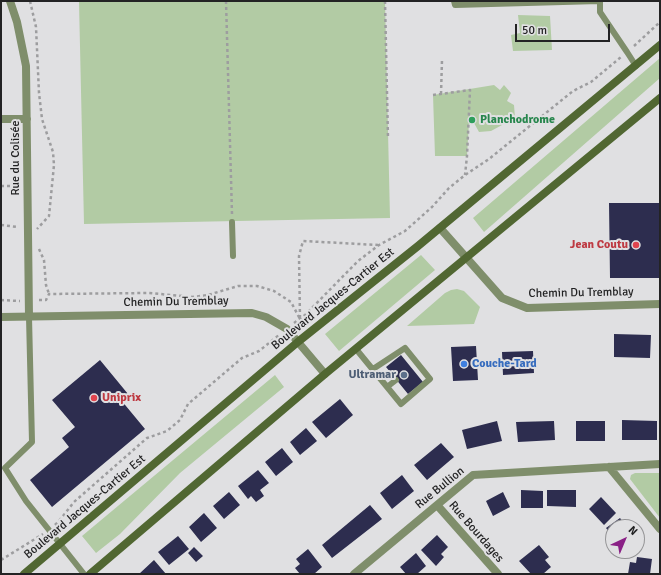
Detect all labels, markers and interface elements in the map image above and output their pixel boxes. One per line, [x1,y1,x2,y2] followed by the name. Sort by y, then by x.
[517,16,612,42] scale bar
[522,23,547,38] text: 50 m
[480,113,555,127] place label: Planchodrome
[467,115,477,125] marker: Planchodrome
[9,120,23,196] street label: Rue du Colisée
[570,238,628,252] place label: Jean Coutu
[631,240,641,250] marker: Jean Coutu
[269,245,397,353] street label: Boulevard Jacques-Cartier Est
[528,285,634,301] street label: Chemin Du Tremblay
[123,294,229,310] street label: Chemin Du Tremblay
[472,357,537,371] place label: Couche-Tard
[459,359,469,369] marker: Couche-Tard
[348,368,396,382] place label: Ultramar
[399,370,409,380] marker: Ultramar
[102,391,141,405] place label: Uniprix
[89,393,99,403] marker: Uniprix
[21,452,149,562] street label: Boulevard Jacques-Cartier Est
[413,464,467,512] street label: Rue Bullion
[445,498,507,566] street label: Rue Bourdages
[605,519,645,559] north arrow
[626,523,640,538] text: N

